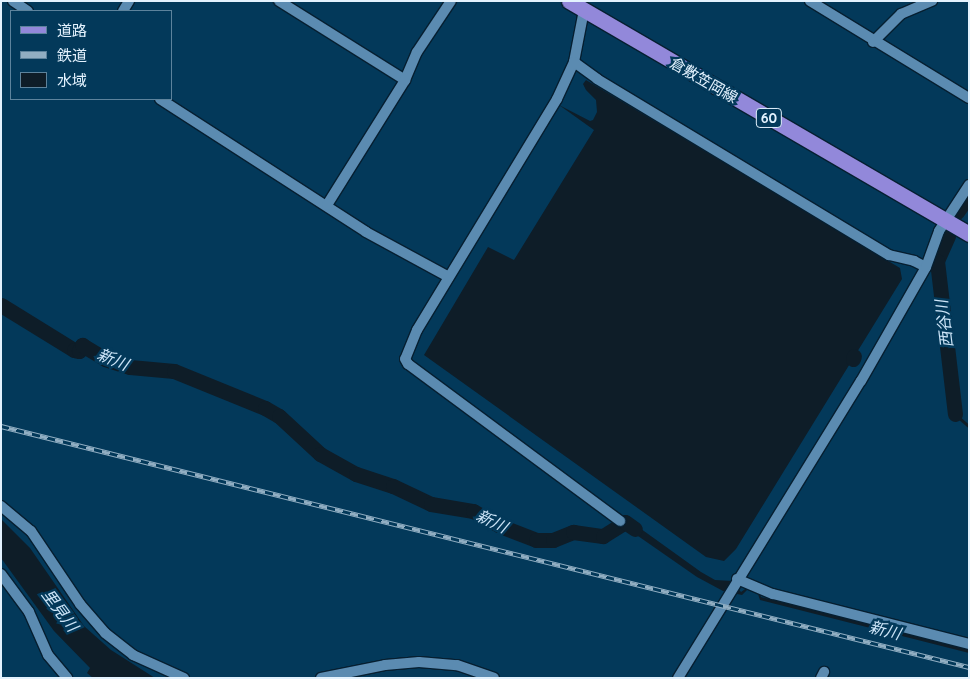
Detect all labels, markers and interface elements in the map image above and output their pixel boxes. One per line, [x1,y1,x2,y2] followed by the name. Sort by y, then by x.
[10,10,172,100] legend
[57,21,87,40] text: 道路
[57,46,87,65] text: 鉄道
[667,53,741,107] street label: 倉敷笠岡線
[57,71,87,90] text: 水域
[755,106,783,130] road number: 60
[932,299,956,349] water label: 西谷川
[95,344,131,374] water label: 新川
[473,505,511,537] water label: 新川
[38,585,82,635] water label: 里見川
[867,617,903,643] water label: 新川

